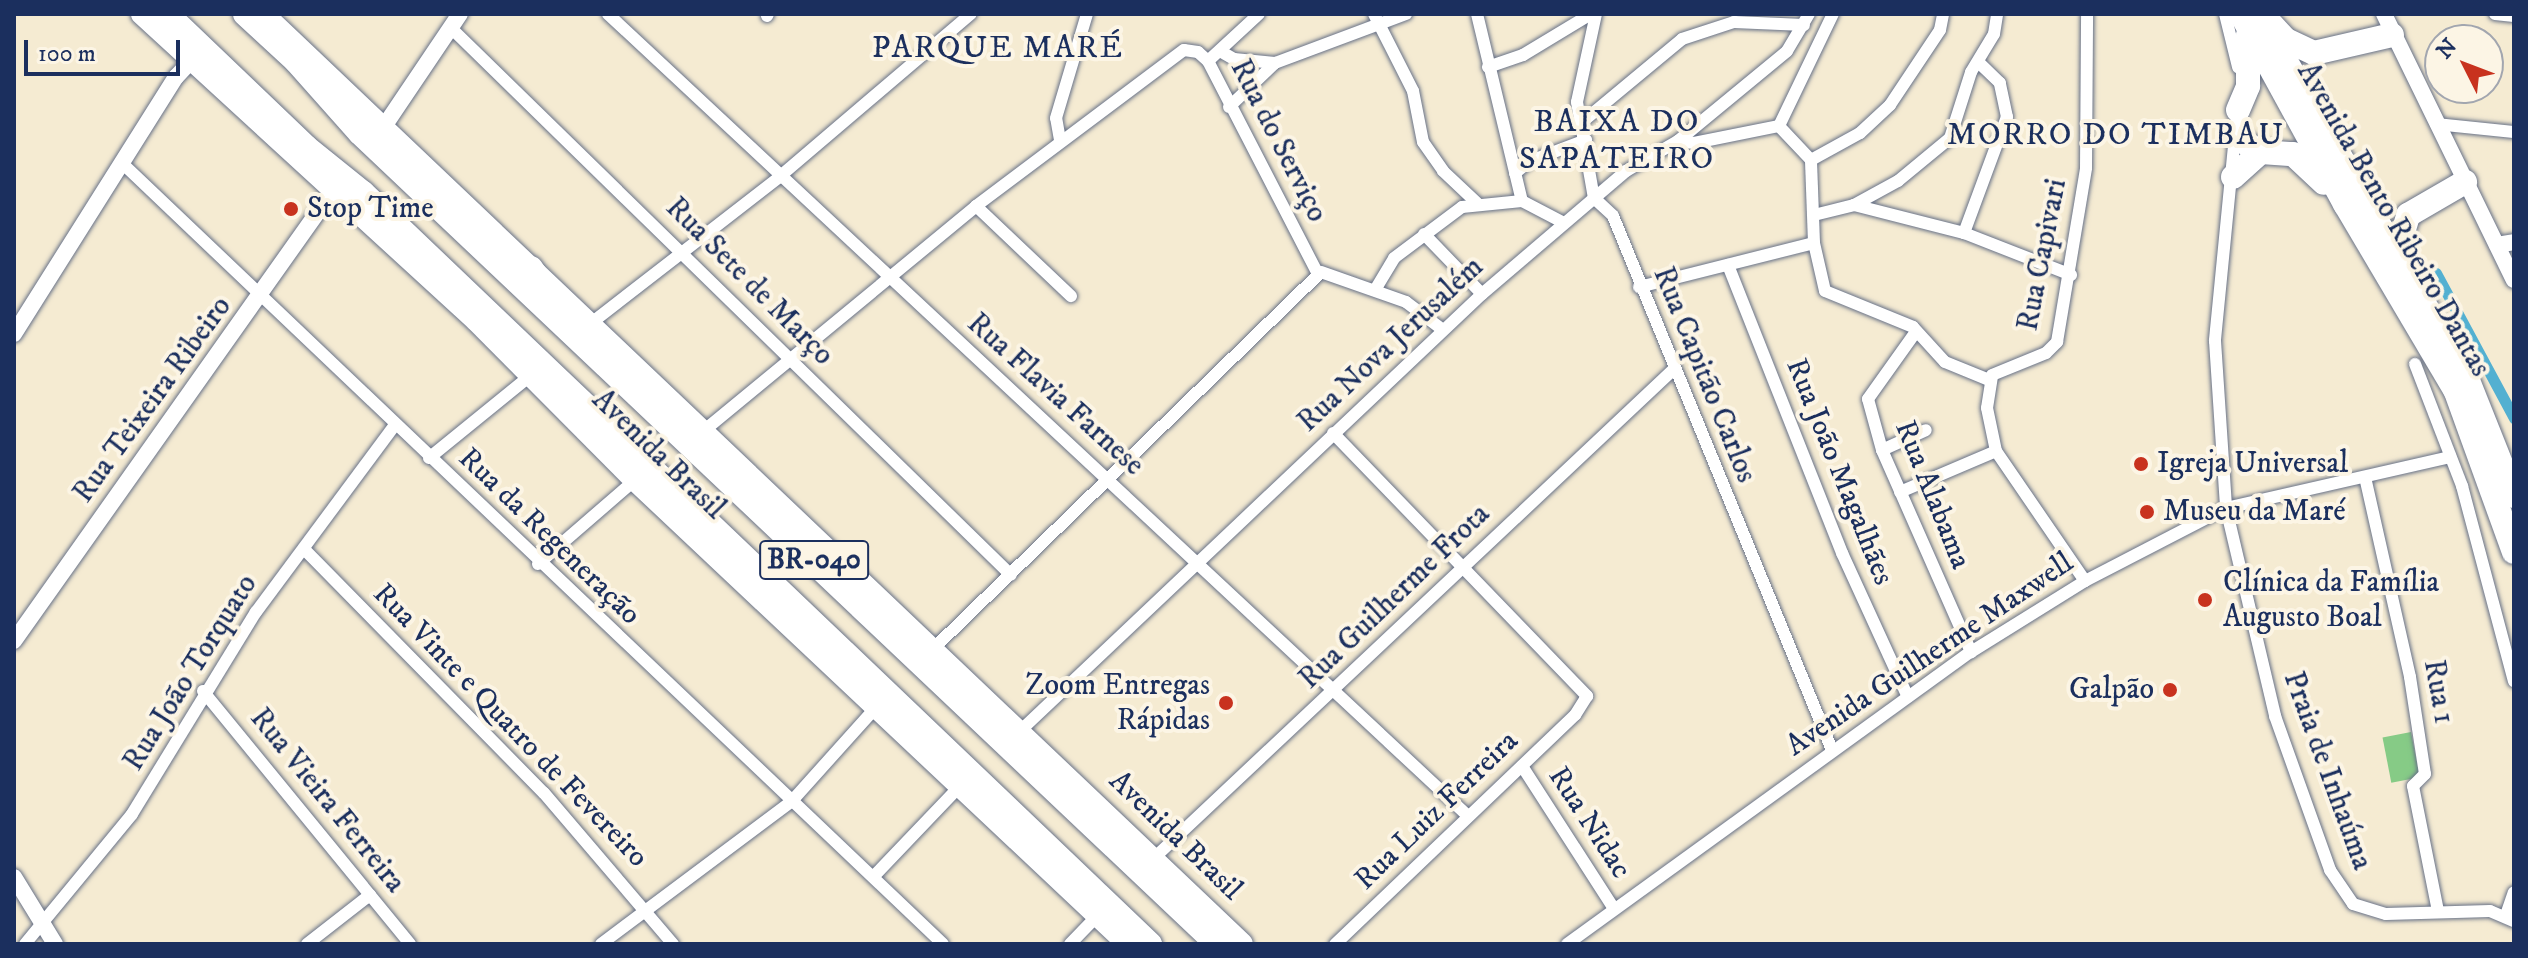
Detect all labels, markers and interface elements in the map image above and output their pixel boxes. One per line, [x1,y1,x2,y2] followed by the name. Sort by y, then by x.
[28,24,184,74] scale bar
[2424,24,2504,104] north arrow
[872,29,1124,67] district label: PARQUE MARÉ
[2431,33,2463,65] text: N
[38,39,96,69] text: 100 m
[1222,54,1334,228] street label: Rua do Serviço
[2288,57,2498,383] street label: Avenida Bento Ribeiro Dantas
[1519,104,1715,179] district label: BAIXA DO SAPATEIRO
[1947,116,2285,154] district label: MORRO DO TIMBAU
[2011,176,2075,334] street label: Rua Capivari
[307,191,434,227] place label: Stop Time
[658,191,840,373] street label: Rua Sete de Março
[282,200,300,218] marker: Stop Time
[1291,250,1491,440] street label: Rua Nova Jerusalém
[1644,262,1764,488] street label: Rua Capitão Carlos
[66,290,240,510] street label: Rua Teixeira Ribeiro
[959,306,1151,484] street label: Rua Flavia Farnese
[1777,354,1901,590] street label: Rua João Magalhães
[584,383,732,527] street label: Avenida Brasil
[1886,416,1978,574] street label: Rua Alabama
[450,441,648,633] street label: Rua da Regeneração
[2157,446,2348,482] place label: Igreja Universal
[2132,455,2150,473] marker: Igreja Universal
[2163,494,2346,530] place label: Museu da Maré
[1292,497,1498,697] street label: Rua Guilherme Frota
[2138,503,2156,521] marker: Museu da Maré
[758,536,870,584] road number: BR-040
[1779,545,2081,765] street label: Avenida Guilherme Maxwell
[2223,565,2439,636] place label: Clínica da Família Augusto Boal
[116,568,266,778] street label: Rua João Torquato
[365,577,655,875] street label: Rua Vinte e Quatro de Fevereiro
[2194,589,2216,611] marker: Clínica da Família Augusto Boal
[2415,657,2461,727] street label: Rua 1
[2274,667,2380,875] street label: Praia de Inhaúma
[1025,668,1210,738] place label: Zoom Entregas Rápidas
[2069,672,2154,708] place label: Galpão
[2161,681,2179,699] marker: Galpão
[1217,694,1235,712] marker: Zoom Entregas Rápidas
[242,701,412,901] street label: Rua Vieira Ferreira
[1348,724,1526,898] street label: Rua Luiz Ferreira
[1540,760,1638,886] street label: Rua Nidac
[1101,764,1249,908] street label: Avenida Brasil

